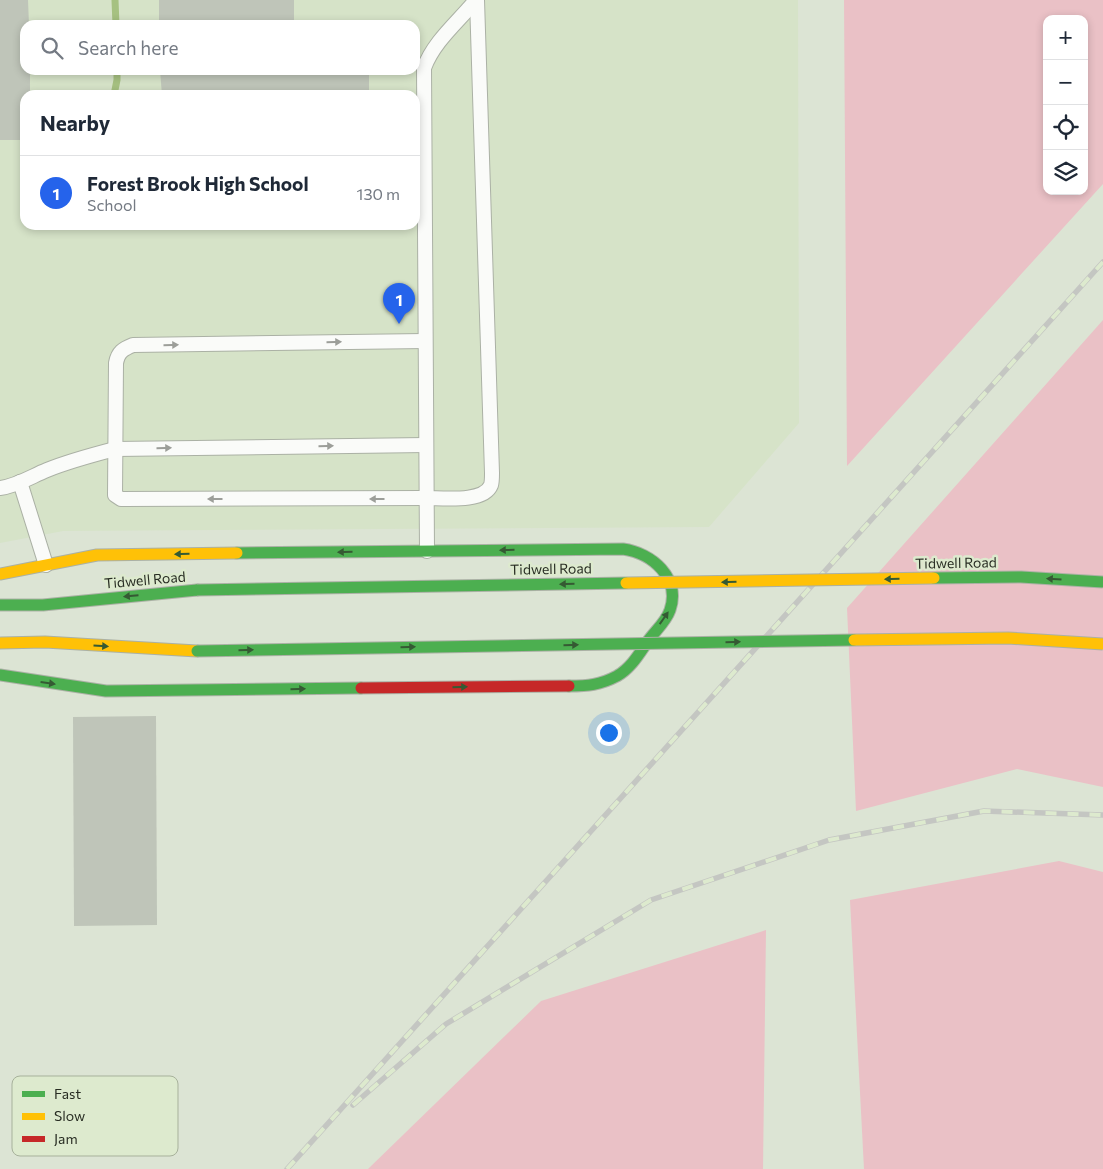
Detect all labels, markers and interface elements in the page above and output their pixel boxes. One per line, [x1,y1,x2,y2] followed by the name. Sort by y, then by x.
[1043,15,1088,195] map controls
[1043,15,1088,60] button: +
[20,20,420,75] search box
[38,34,66,62] icon: search
[78,36,178,59] text: Search here
[1043,60,1088,105] button: −
[1043,105,1088,150] button: locate
[40,110,110,135] text: Nearby
[1043,150,1088,195] button: layers
[87,172,309,195] text: Forest Brook High School
[52,184,60,203] text: 1
[357,184,400,203] text: 130 m
[87,195,137,214] text: School
[383,283,415,324] pin: 1
[326,338,342,346] one-way arrow
[164,341,180,349] one-way arrow
[318,442,334,450] one-way arrow
[156,444,172,452] one-way arrow
[207,495,223,503] one-way arrow
[369,495,385,503] one-way arrow
[499,546,515,554] one-way arrow
[337,548,353,556] one-way arrow
[174,550,190,558] one-way arrow
[915,553,997,572] street label: Tidwell Road
[510,559,592,578] street label: Tidwell Road
[104,567,186,592] street label: Tidwell Road
[884,575,900,583] one-way arrow
[1046,575,1062,583] one-way arrow
[721,578,737,586] one-way arrow
[559,580,575,588] one-way arrow
[123,593,139,601] one-way arrow
[659,612,669,625] one-way arrow
[726,638,742,646] one-way arrow
[563,641,579,649] one-way arrow
[93,642,109,650] one-way arrow
[401,643,417,651] one-way arrow
[238,646,254,654] one-way arrow
[41,679,57,687] one-way arrow
[452,683,468,691] one-way arrow
[290,685,306,693] one-way arrow
[596,720,622,746] your location
[12,1076,178,1156] legend
[54,1085,81,1102] text: Fast
[54,1107,85,1124] text: Slow
[54,1130,78,1147] text: Jam

